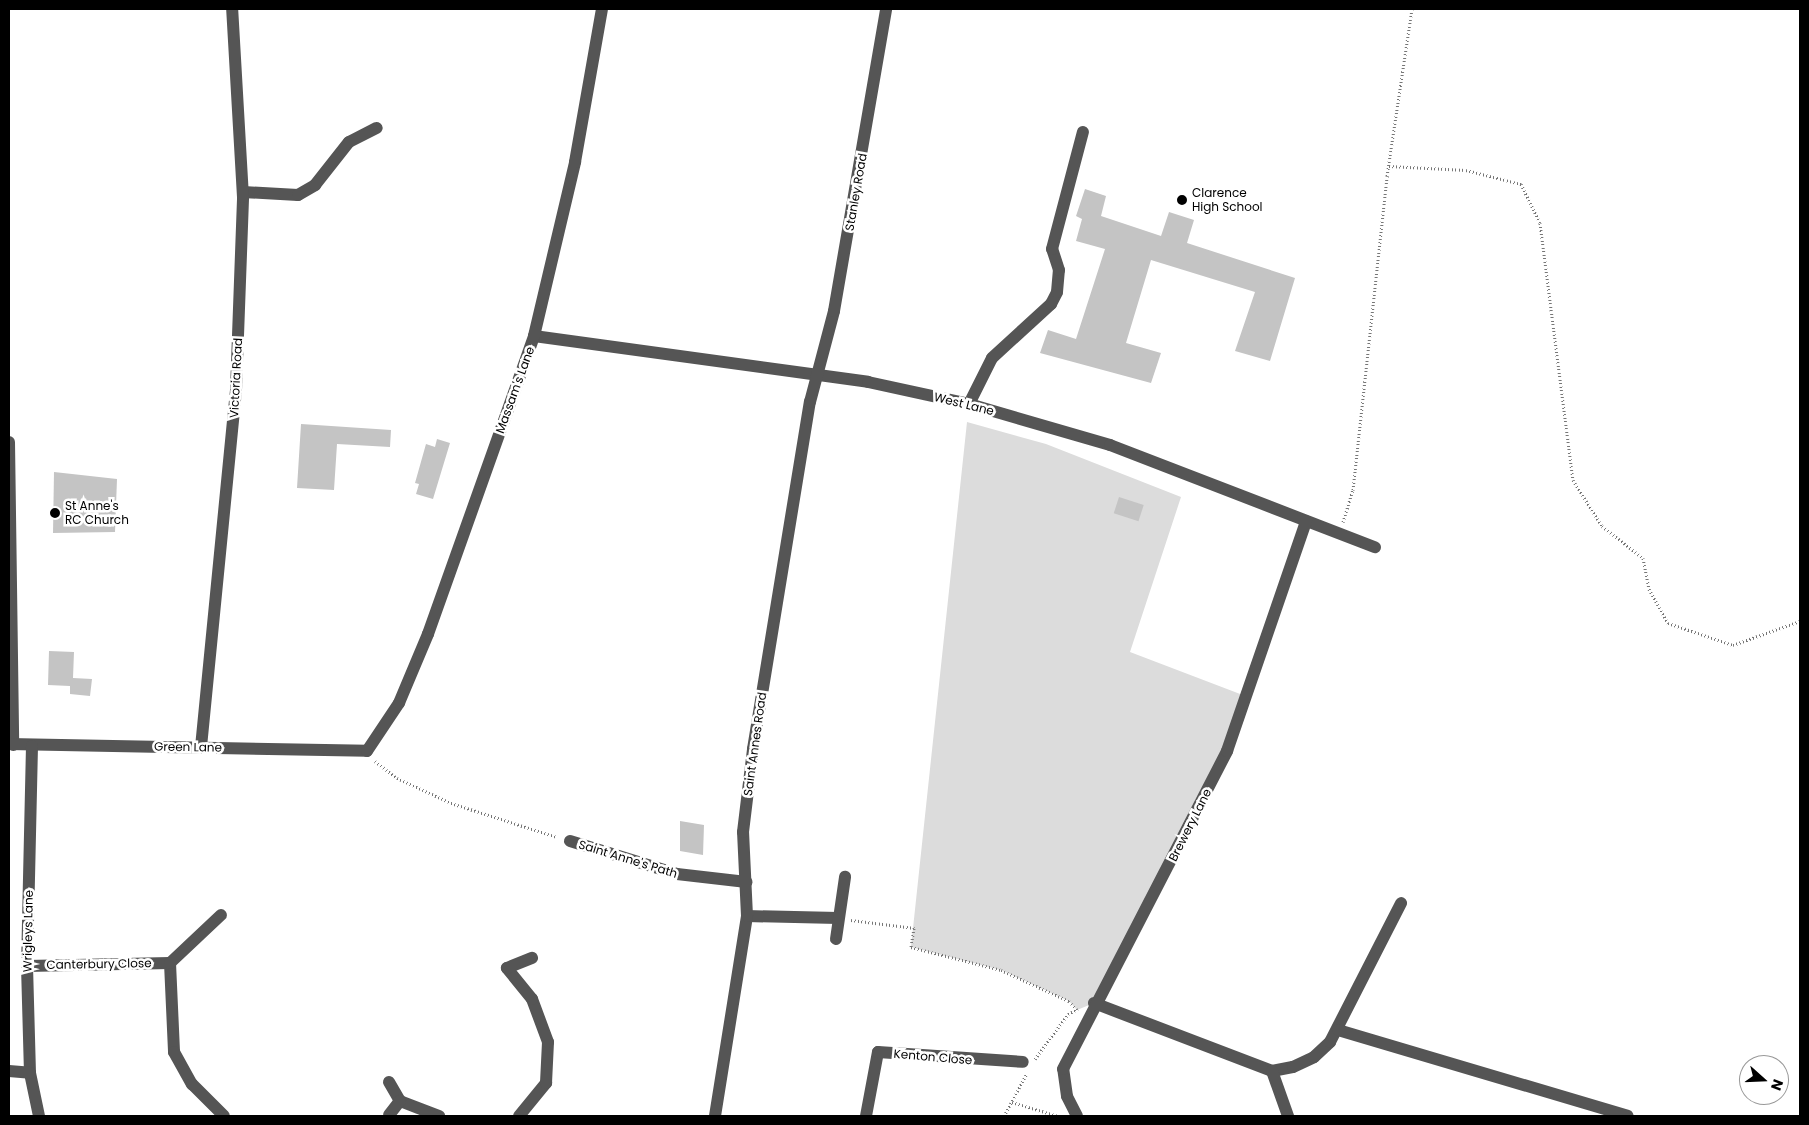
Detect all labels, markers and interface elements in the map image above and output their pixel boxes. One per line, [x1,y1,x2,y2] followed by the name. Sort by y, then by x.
[842,152,870,232] street label: Stanley Road
[1192,186,1263,214] place label: Clarence High School
[1176,194,1188,206] marker: Clarence High School
[227,338,245,418] street label: Victoria Road
[493,345,537,435] street label: Massam's Lane
[932,390,996,418] street label: West Lane
[65,499,129,527] place label: St Anne's RC Church
[49,507,61,519] marker: St Anne's RC Church
[741,691,769,797] street label: Saint Annes Road
[154,739,222,755] street label: Green Lane
[1166,786,1214,864] street label: Brewery Lane
[577,837,679,881] street label: Saint Anne's Path
[20,890,36,972] street label: Wrigleys Lane
[46,956,152,972] street label: Canterbury Close
[893,1046,973,1068] street label: Kenton Close
[1739,1055,1789,1105] north arrow
[1766,1076,1788,1093] text: N

